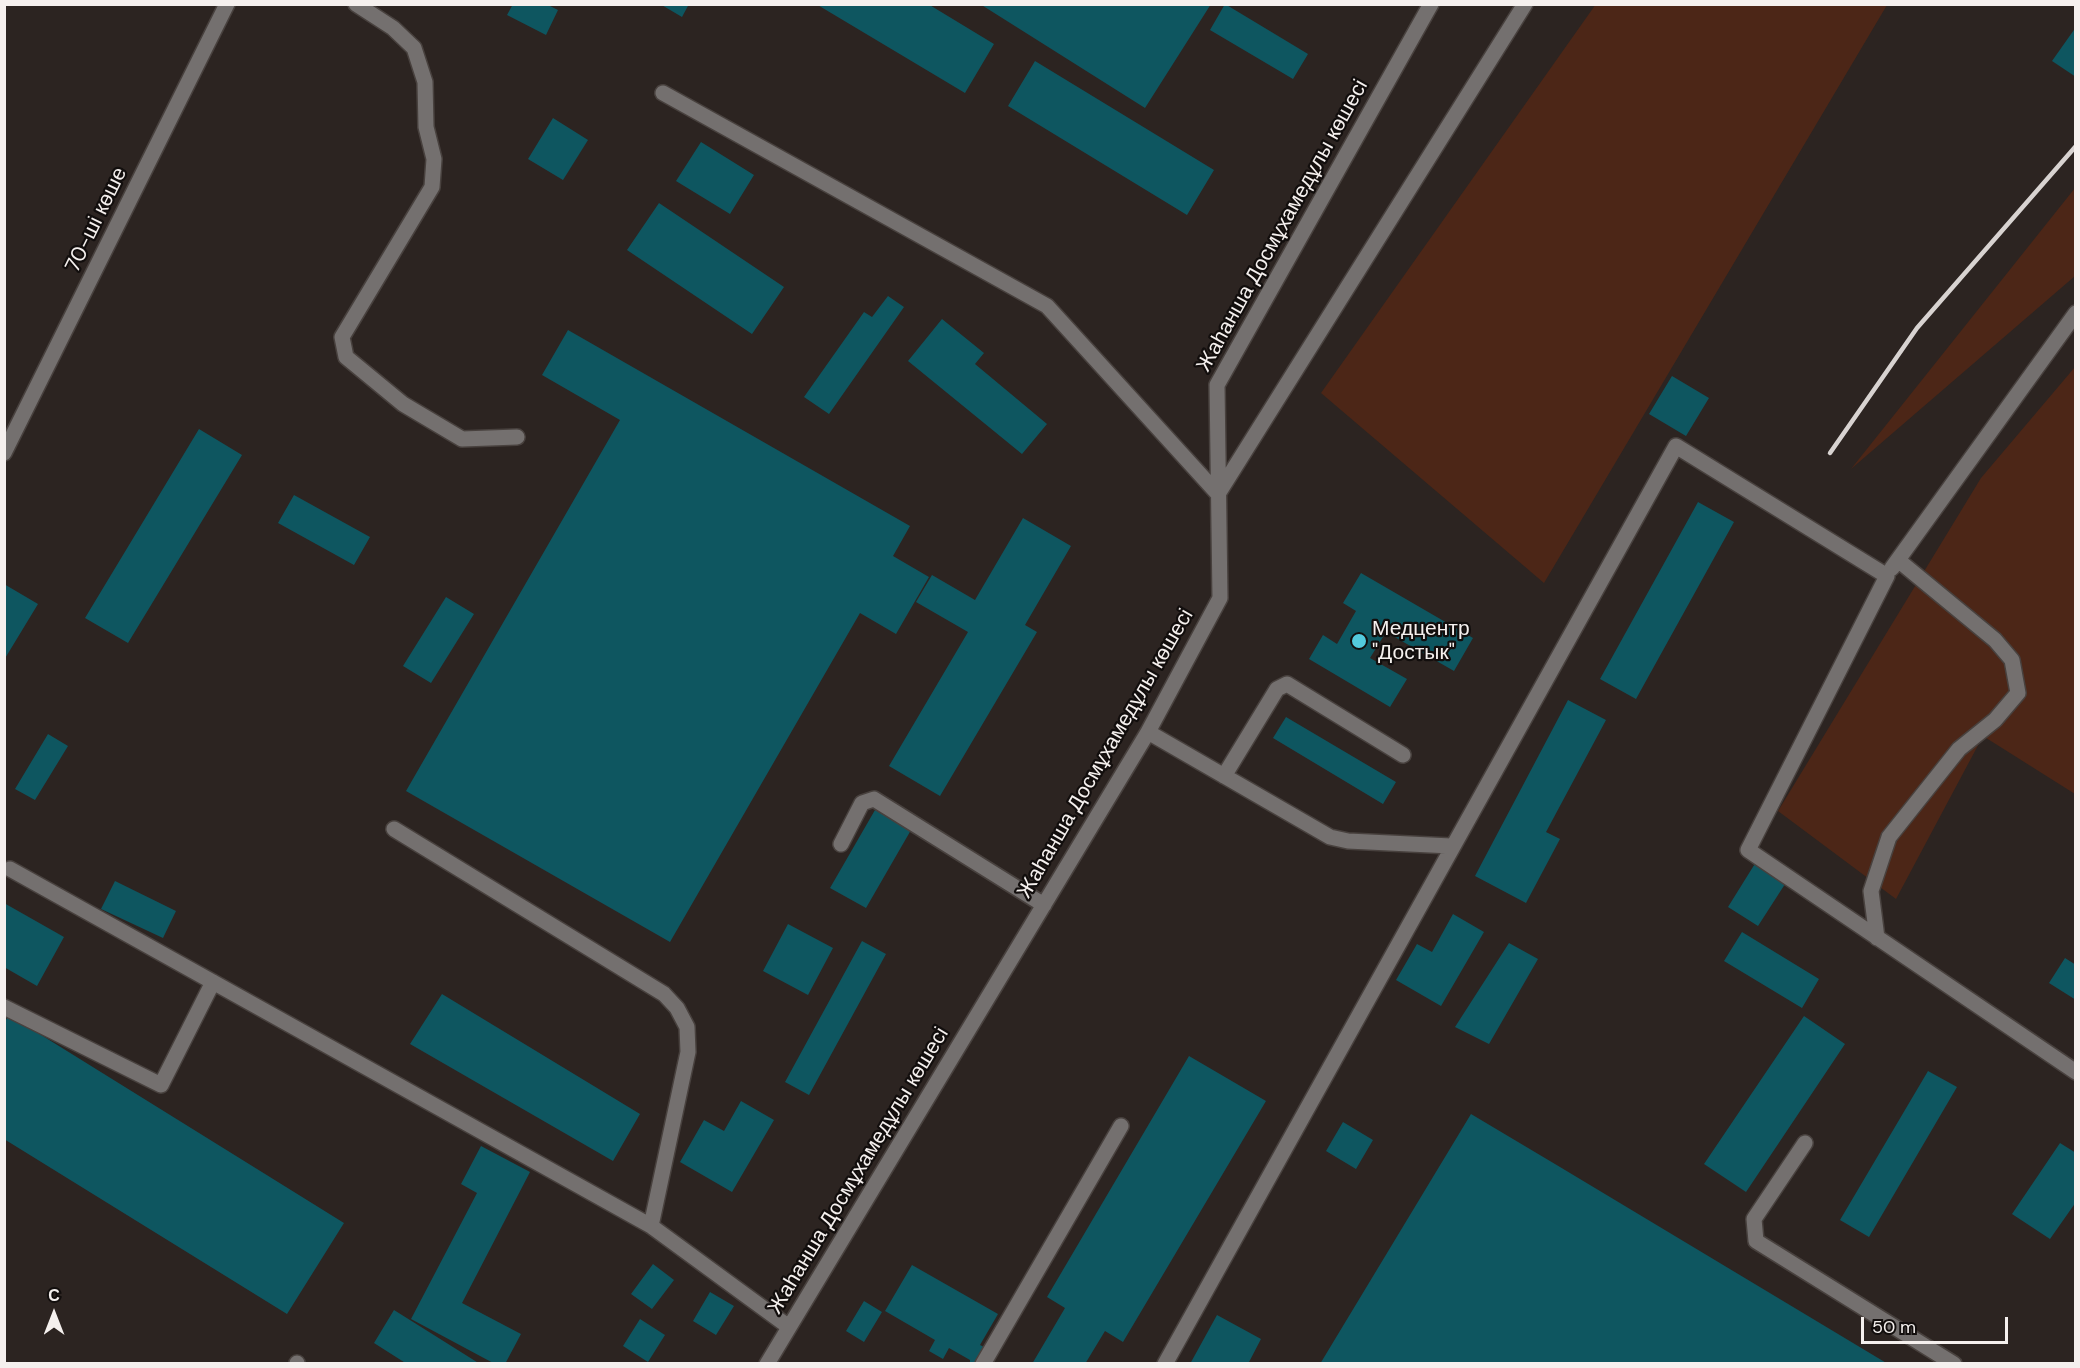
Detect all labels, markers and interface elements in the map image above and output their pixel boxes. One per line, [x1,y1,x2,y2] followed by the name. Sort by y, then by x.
[1192,76,1374,376] street label: Жаһанша Досмұхамедұлы көшесі
[61,164,133,276] street label: 70-ші көше
[1013,605,1199,903] street label: Жаһанша Досмұхамедұлы көшесі
[1372,616,1470,666] place label: Медцентр "Достык"
[1350,632,1368,650] marker: Медцентр "Достык"
[763,1023,955,1319] street label: Жаһанша Досмұхамедұлы көшесі
[24,1284,84,1344] north arrow
[48,1285,60,1306] text: С
[1864,1305,2011,1343] scale bar
[1872,1315,1916,1339] text: 50 m

